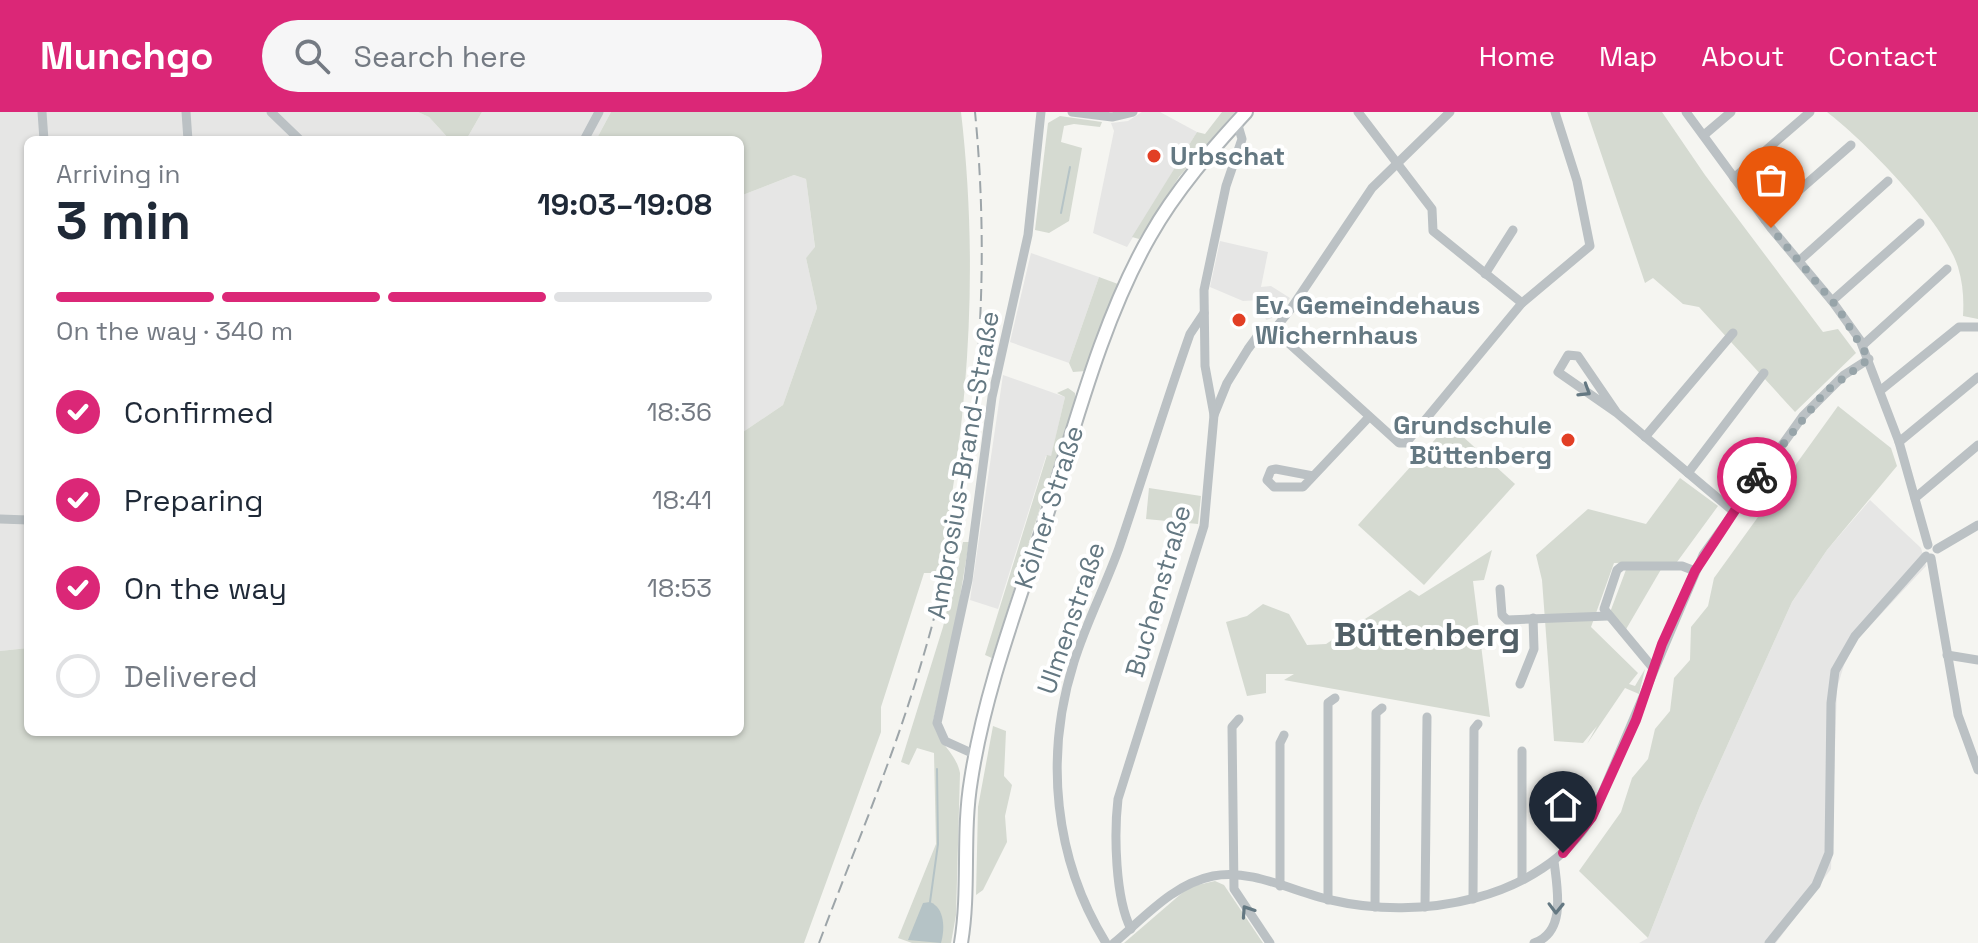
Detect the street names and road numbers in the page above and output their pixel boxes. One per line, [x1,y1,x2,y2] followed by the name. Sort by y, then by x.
[919,308,1007,622] street label: Ambrosius-Brand-Straße
[1007,421,1091,593] street label: Kölner Straße
[1117,501,1199,681] street label: Buchenstraße
[1029,537,1113,699] street label: Ulmenstraße

